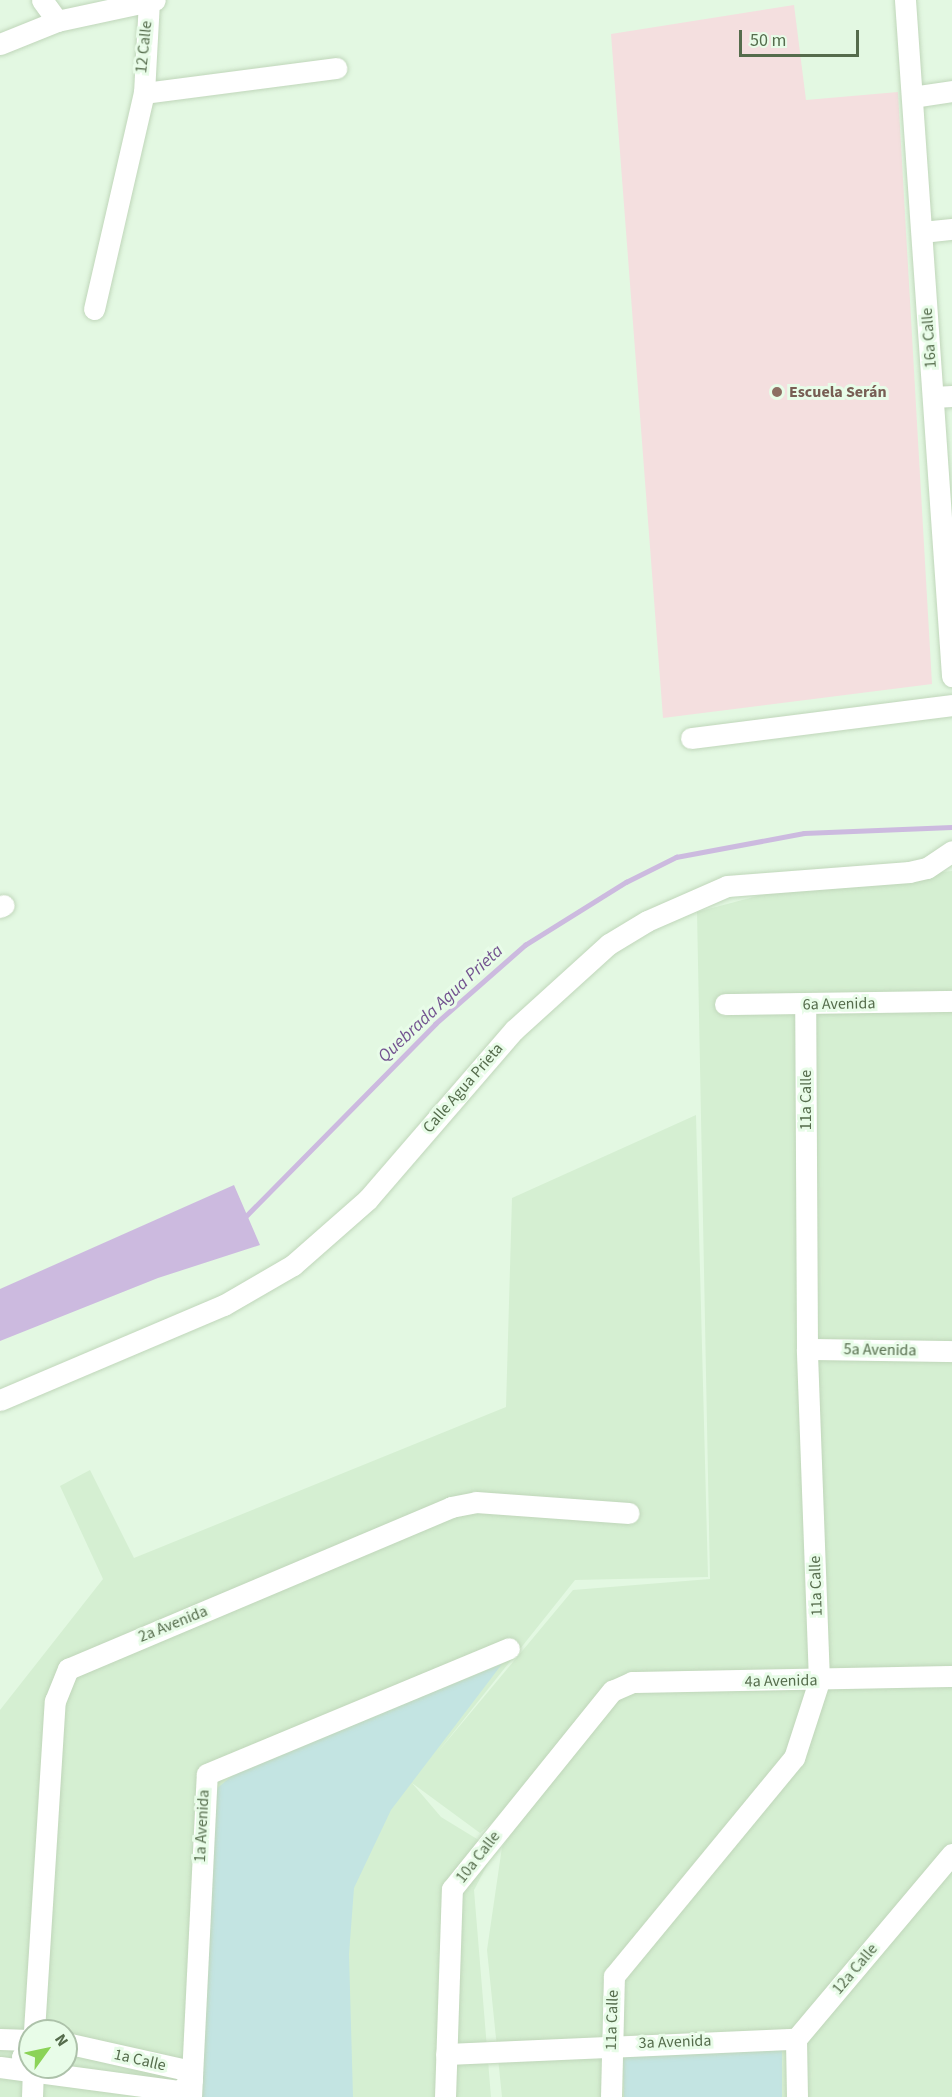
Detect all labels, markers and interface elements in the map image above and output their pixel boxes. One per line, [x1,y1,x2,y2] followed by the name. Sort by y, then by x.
[742,18,862,56] scale bar
[132,20,156,74] street label: 12 Calle
[750,28,786,53] text: 50 m
[917,307,941,369] street label: 16a Calle
[789,382,887,402] place label: Escuela Serán
[770,385,784,399] marker: Escuela Serán
[374,941,508,1067] water label: Quebrada Agua Prieta
[802,994,876,1014] street label: 6a Avenida
[419,1039,507,1137] street label: Calle Agua Prieta
[796,1070,816,1130] street label: 11a Calle
[843,1340,917,1360] street label: 5a Avenida
[805,1555,827,1617] street label: 11a Calle
[136,1601,210,1647] street label: 2a Avenida
[744,1671,818,1691] street label: 4a Avenida
[191,1789,213,1863] street label: 1a Avenida
[452,1827,504,1887] street label: 10a Calle
[828,1940,882,1998] street label: 12a Calle
[601,1989,623,2051] street label: 11a Calle
[18,2019,78,2079] north arrow
[49,2030,74,2051] text: N
[638,2031,712,2053] street label: 3a Avenida
[112,2045,168,2075] street label: 1a Calle

